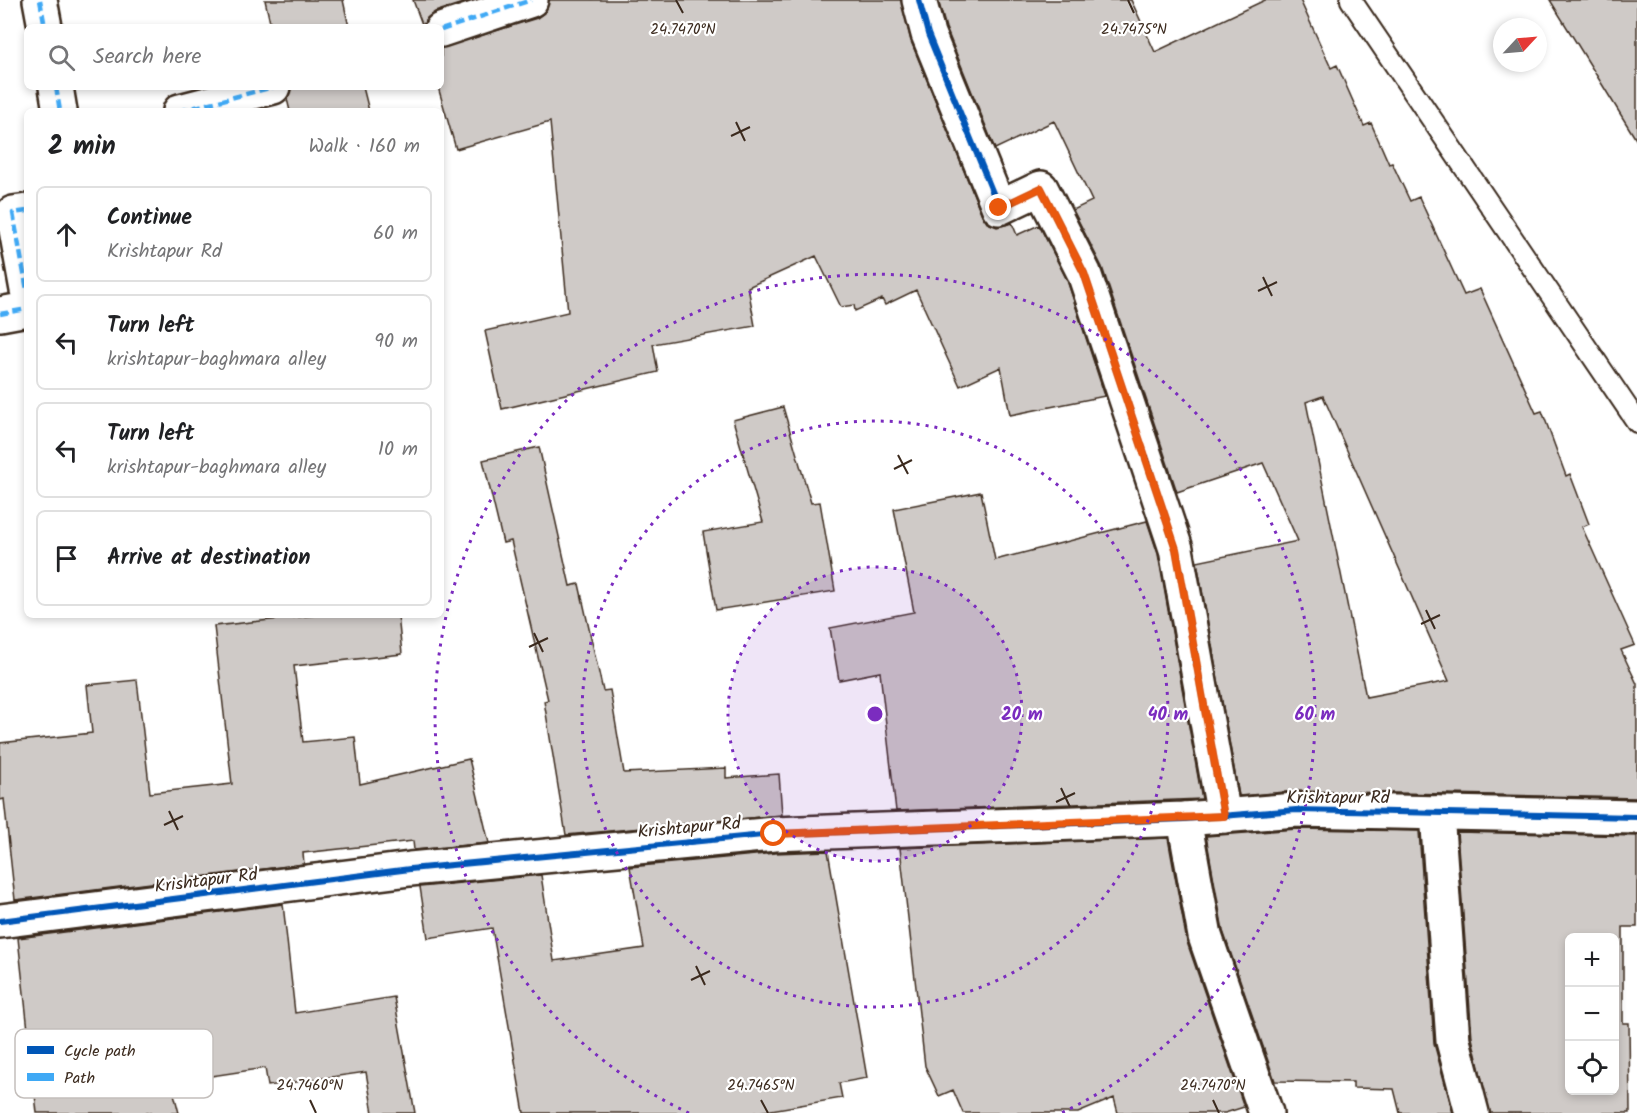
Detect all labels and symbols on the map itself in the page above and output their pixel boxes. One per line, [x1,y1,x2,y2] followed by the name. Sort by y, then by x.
[650,18,716,42] text: 24.7470°N
[1101,18,1167,42] text: 24.7475°N
[1493,18,1547,72] north arrow
[985,194,1011,220] route end
[1001,701,1043,730] text: 20 m
[1148,701,1189,730] text: 40 m
[1295,701,1336,730] text: 60 m
[865,704,885,724] centre of rings
[1286,784,1391,813] street label: Krishtapur Rd
[636,809,743,847] street label: Krishtapur Rd
[760,820,786,846] route start
[153,861,260,902] street label: Krishtapur Rd
[15,1029,213,1098] legend
[64,1039,136,1064] text: Cycle path
[64,1066,95,1091] text: Path
[277,1074,343,1098] text: 24.7460°N
[727,1074,795,1098] text: 24.7465°N
[1180,1074,1246,1098] text: 24.7470°N

